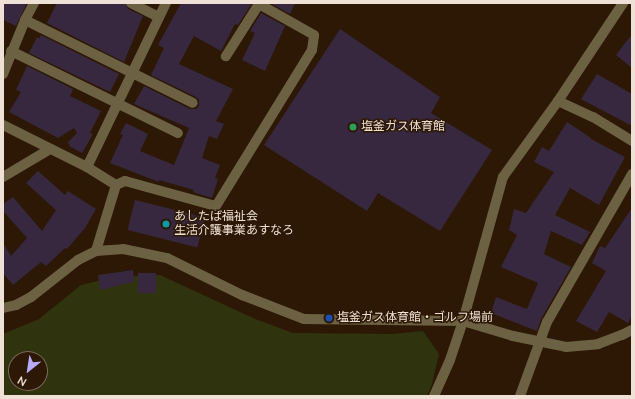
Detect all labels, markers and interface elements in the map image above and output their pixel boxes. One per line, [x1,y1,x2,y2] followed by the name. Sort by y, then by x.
[361,120,445,134] place label: 塩釜ガス体育館
[348,122,358,132] marker: 塩釜ガス体育館
[174,210,294,238] place label: あしたば福祉会 生活介護事業あすなろ
[161,219,171,229] marker: あしたば福祉会 生活介護事業あすなろ
[337,311,493,325] place label: 塩釜ガス体育館・ゴルフ場前
[324,313,334,323] marker: 塩釜ガス体育館・ゴルフ場前
[8,351,48,391] north arrow
[15,372,30,390] text: N

